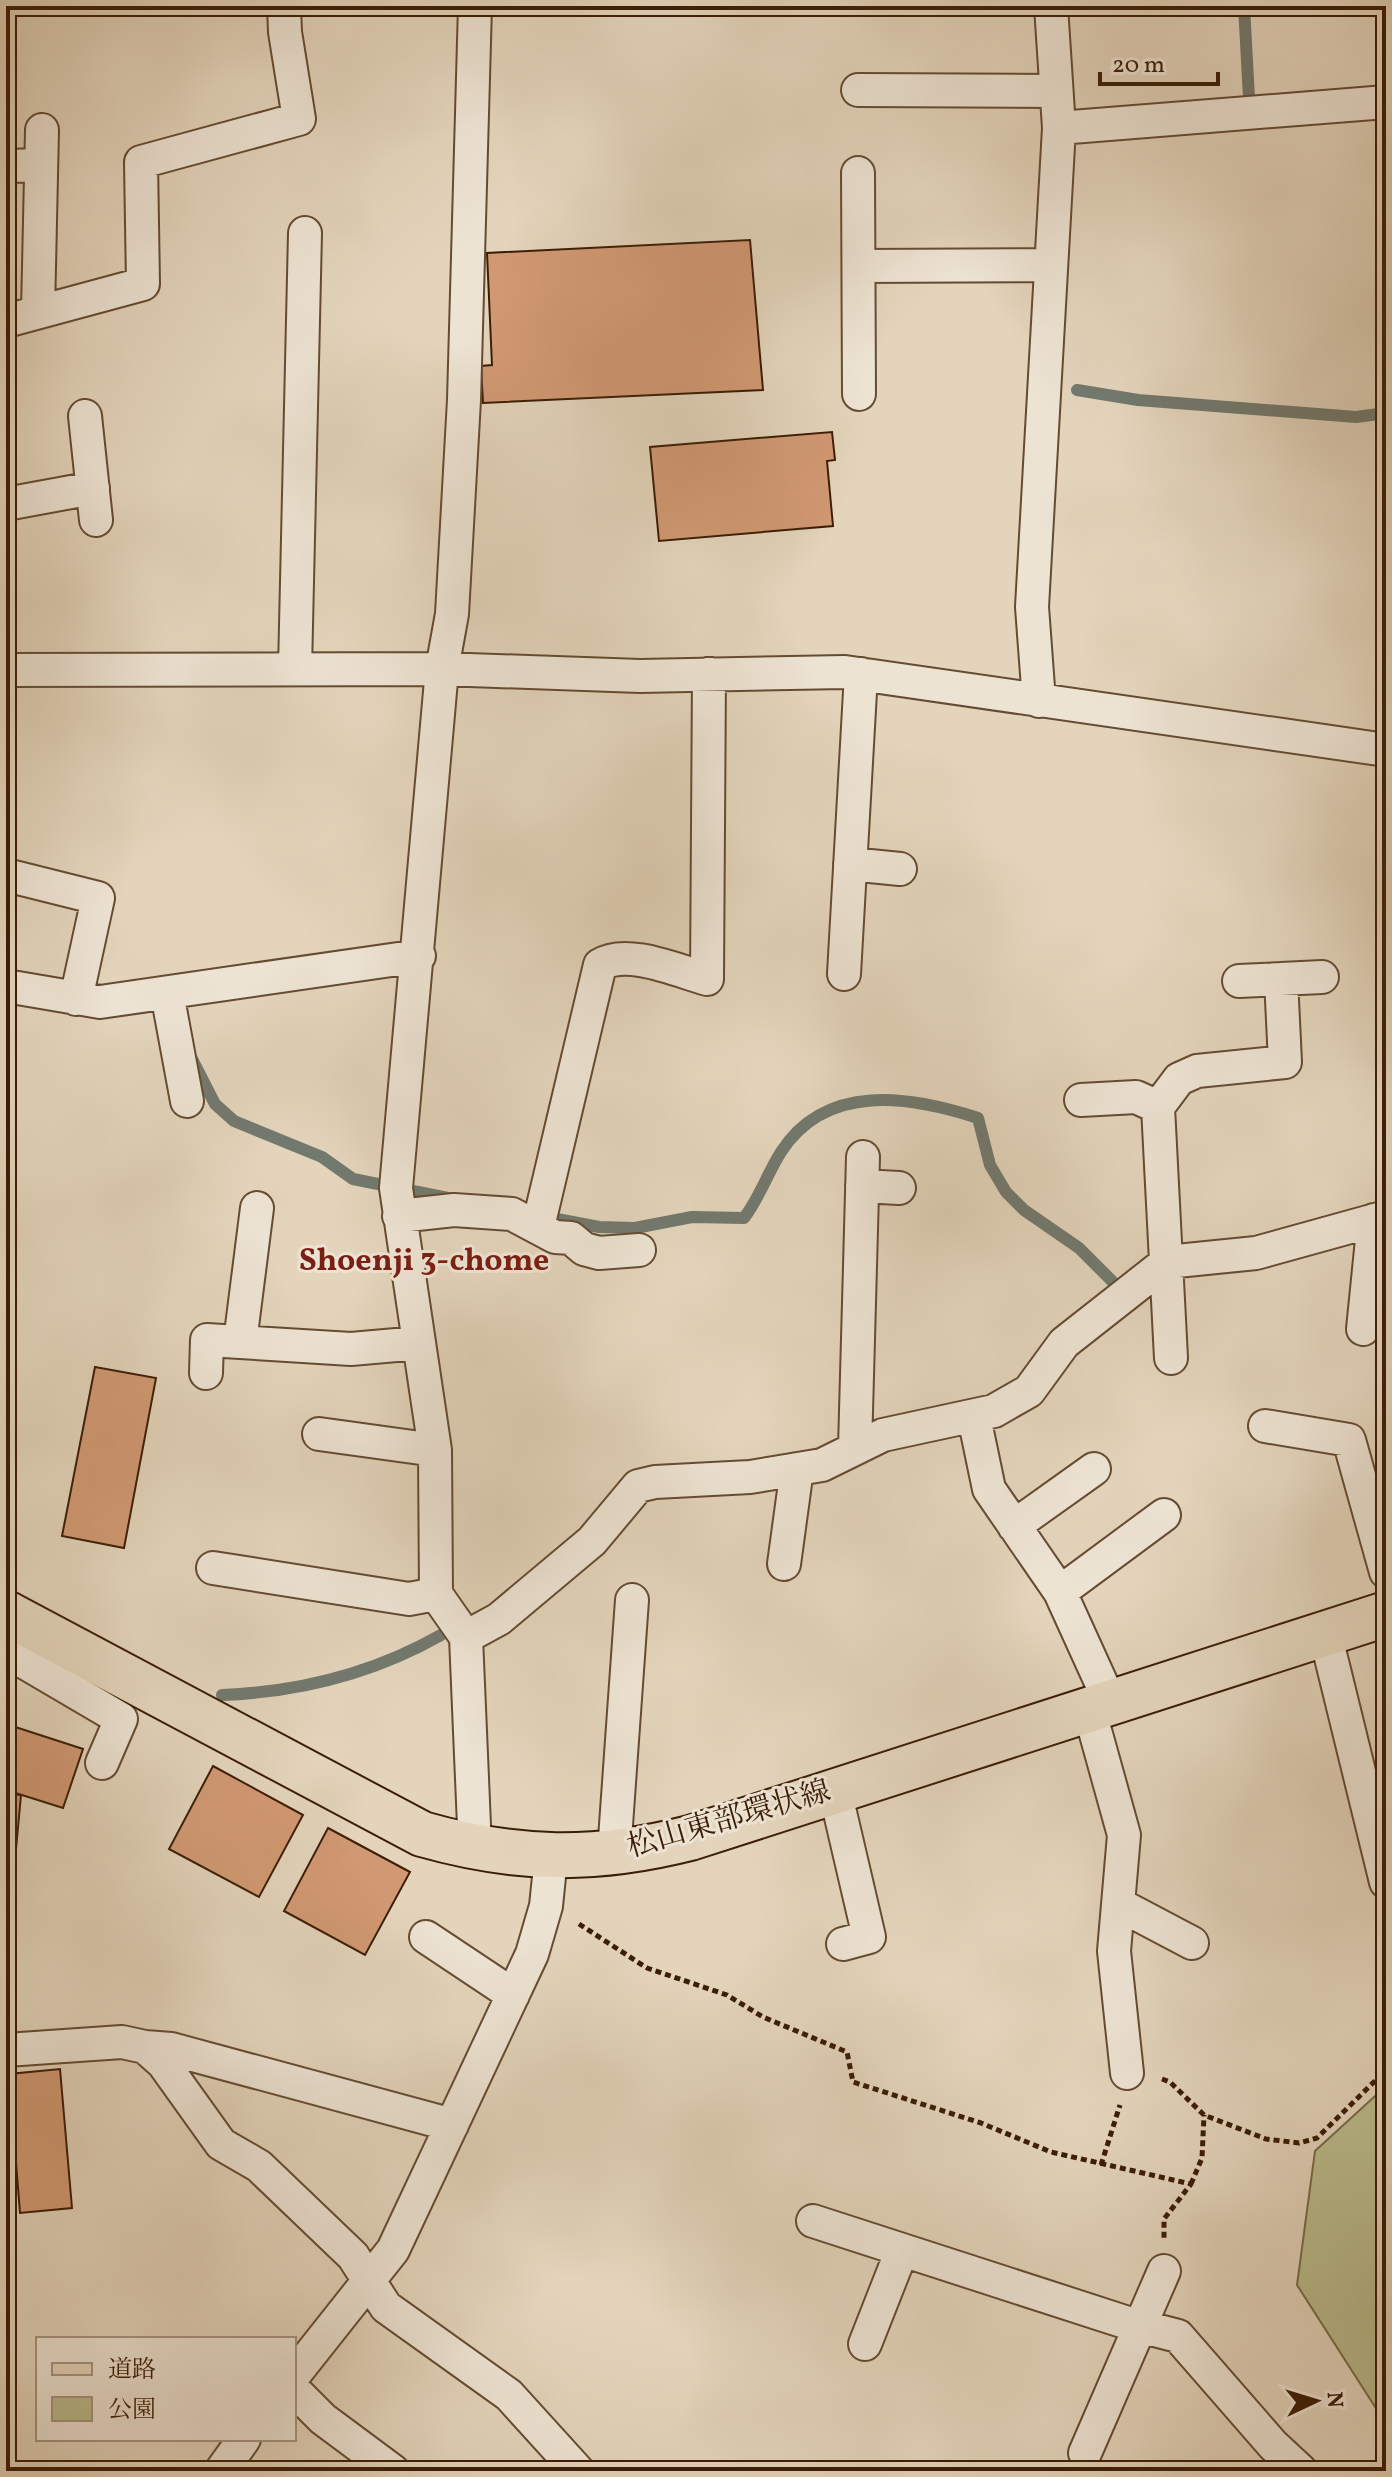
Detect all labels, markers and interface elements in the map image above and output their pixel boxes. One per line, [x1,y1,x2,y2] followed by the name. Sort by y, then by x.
[1100,36,1218,86] scale bar
[1112,49,1165,83] text: 20 m
[299,1240,549,1284] district label: Shoenji 3-chome
[622,1771,836,1869] street label: 松山東部環状線
[36,2337,296,2441] legend
[108,2354,156,2388] text: 道路
[1276,2361,1356,2441] north arrow
[1317,2391,1349,2409] text: N
[108,2394,156,2428] text: 公園

